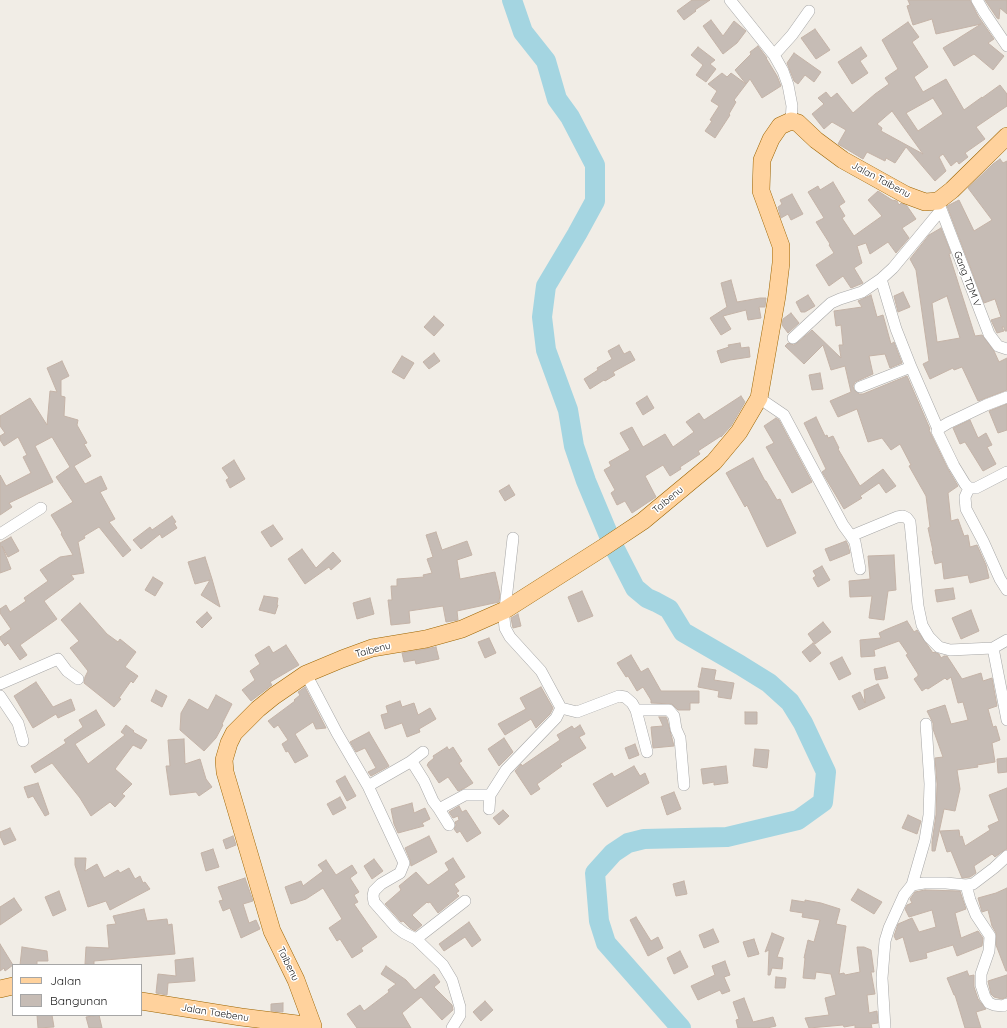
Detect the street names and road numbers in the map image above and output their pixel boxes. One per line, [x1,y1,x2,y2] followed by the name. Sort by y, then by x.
[849,159,913,201] street label: Jalan Taibenu
[951,249,983,309] street label: Gang TDM V
[650,484,686,516] street label: Taibenu
[354,639,392,661] street label: Taibenu
[275,945,301,983] street label: Taibenu
[180,1002,250,1024] street label: Jalan Taebenu

